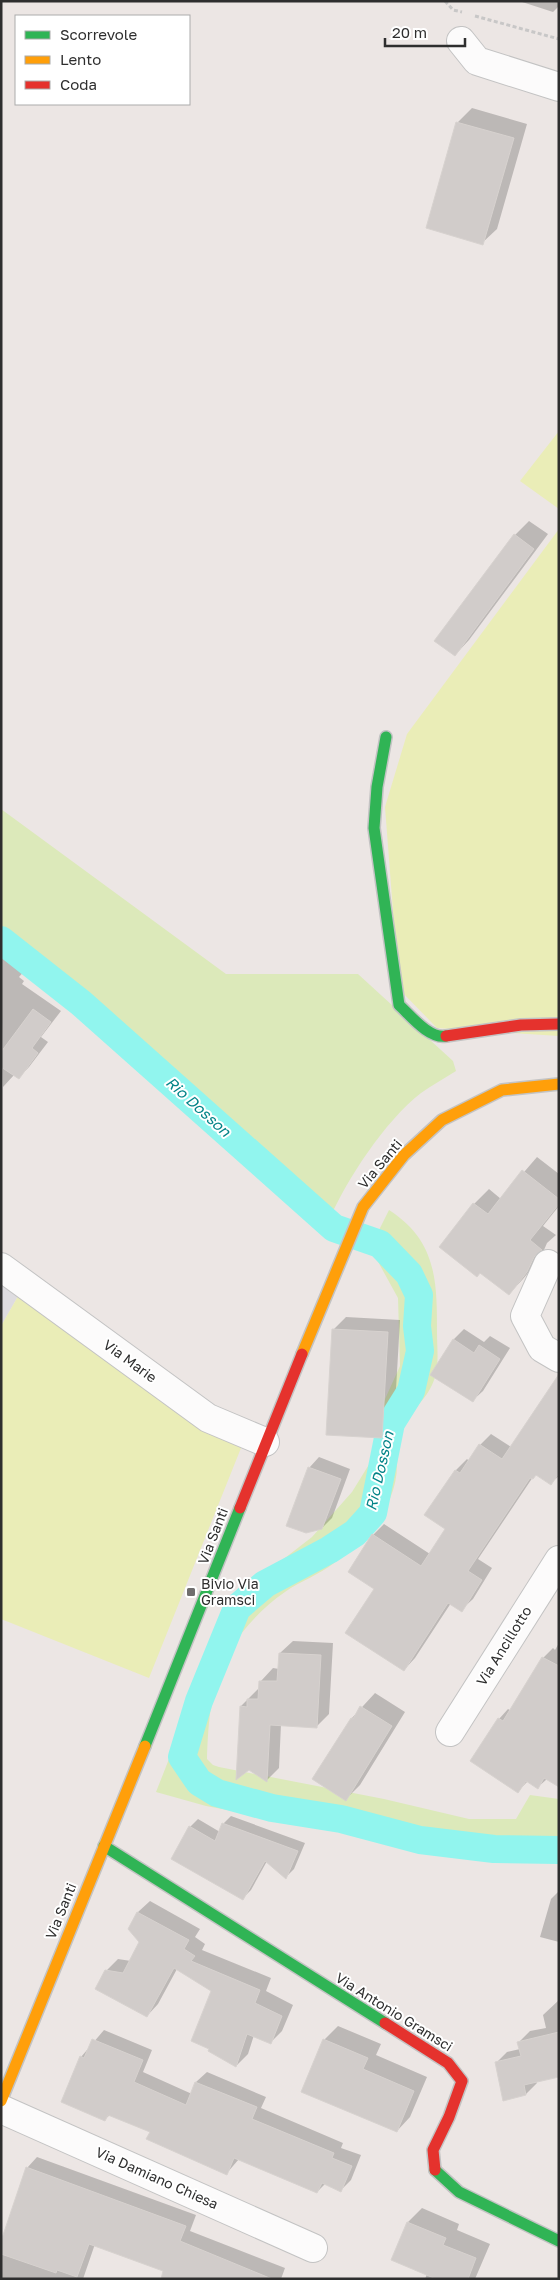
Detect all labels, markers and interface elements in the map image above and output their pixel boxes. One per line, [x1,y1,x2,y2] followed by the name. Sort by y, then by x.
[15,15,190,105] legend
[385,15,465,47] scale bar
[392,23,427,41] text: 20 m
[60,25,137,43] text: Scorrevole
[60,50,101,68] text: Lento
[60,75,97,93] text: Coda
[163,1073,235,1140] water label: Rio Dosson
[354,1136,405,1192] street label: Via Santi
[100,1336,160,1386] street label: Via Marie
[361,1429,397,1512] water label: Rio Dosson
[194,1505,231,1567] street label: Via Santi
[201,1575,259,1608] place label: Bivio Via Gramsci
[185,1586,197,1598] marker: Bivio Via Gramsci
[472,1603,535,1689] street label: Via Ancillotto
[42,1880,80,1941] street label: Via Santi
[333,1969,456,2055] street label: Via Antonio Gramsci
[93,2143,221,2212] street label: Via Damiano Chiesa

